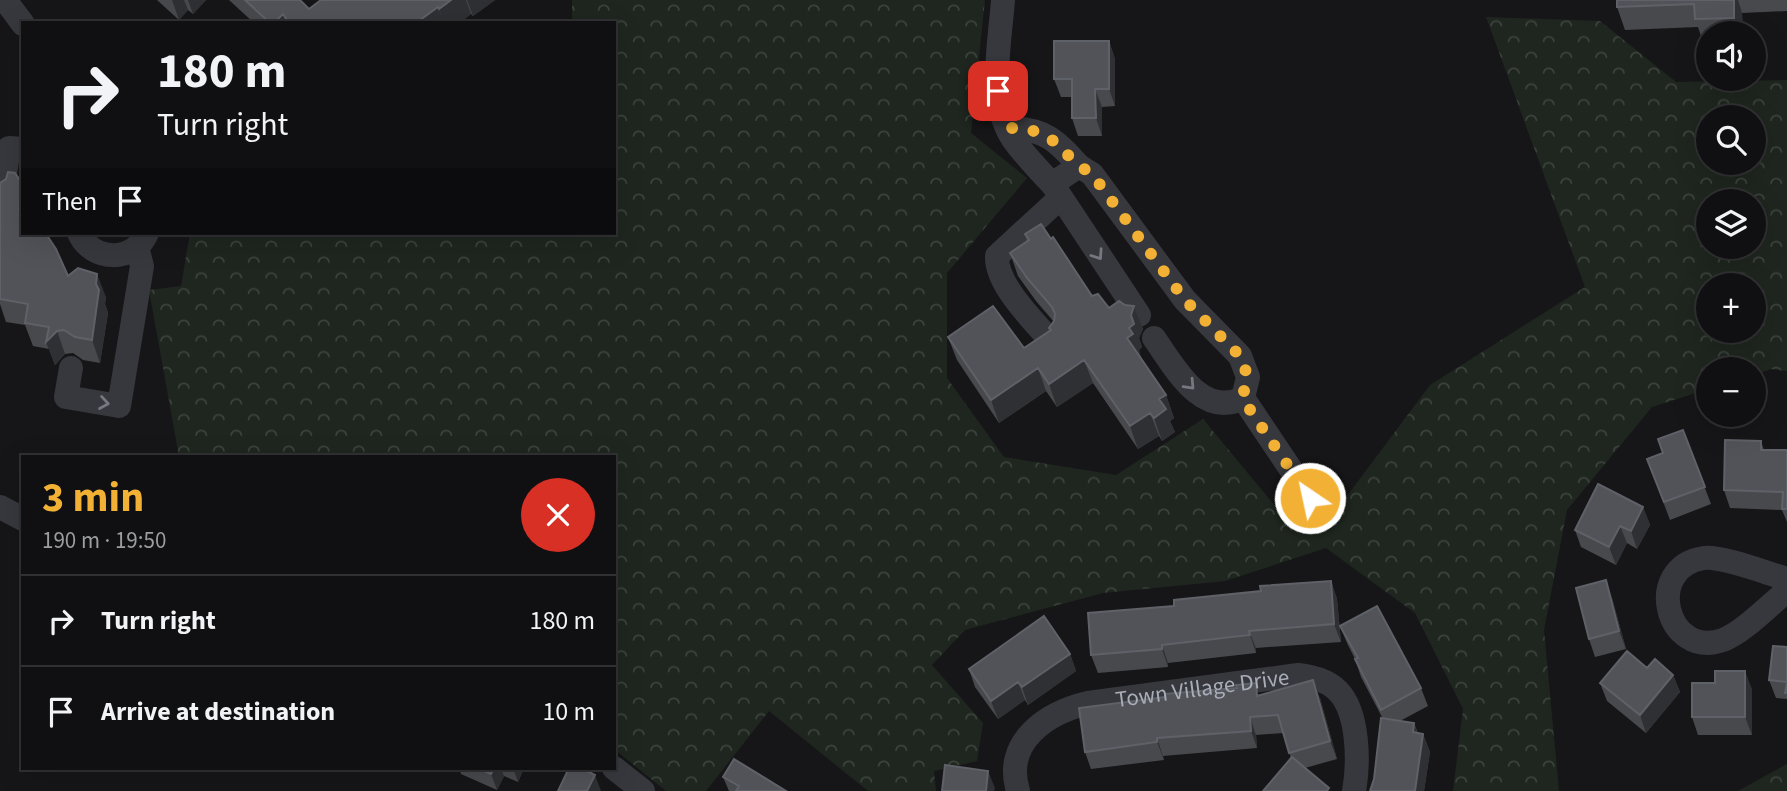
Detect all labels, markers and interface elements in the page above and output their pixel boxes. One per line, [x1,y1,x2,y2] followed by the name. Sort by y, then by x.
[1696,21,1766,427] map controls
[1696,21,1766,91] button: sound
[157,37,286,107] text: 180 m
[42,49,133,140] icon: right
[968,61,1028,121] pin
[979,72,1017,110] icon: arrive
[157,102,288,148] text: Turn right
[1696,105,1766,175] button: search
[111,182,149,220] icon: arrive
[42,183,97,220] text: Then
[1696,189,1766,259] button: layers
[1090,247,1102,260] one-way arrow
[1696,273,1766,343] button: +
[1696,357,1766,427] button: −
[1182,377,1195,390] one-way arrow
[98,395,110,410] one-way arrow
[1273,461,1347,535] position arrow
[42,468,144,528] text: 3 min
[521,478,595,552] button: close
[42,524,166,557] text: 190 m · 19:50
[42,602,80,640] icon: right
[101,602,216,639] text: Turn right
[529,602,595,639] text: 180 m
[1113,660,1291,716] street label: Town Village Drive
[42,693,80,731] icon: arrive
[101,693,335,730] text: Arrive at destination
[542,693,595,730] text: 10 m

